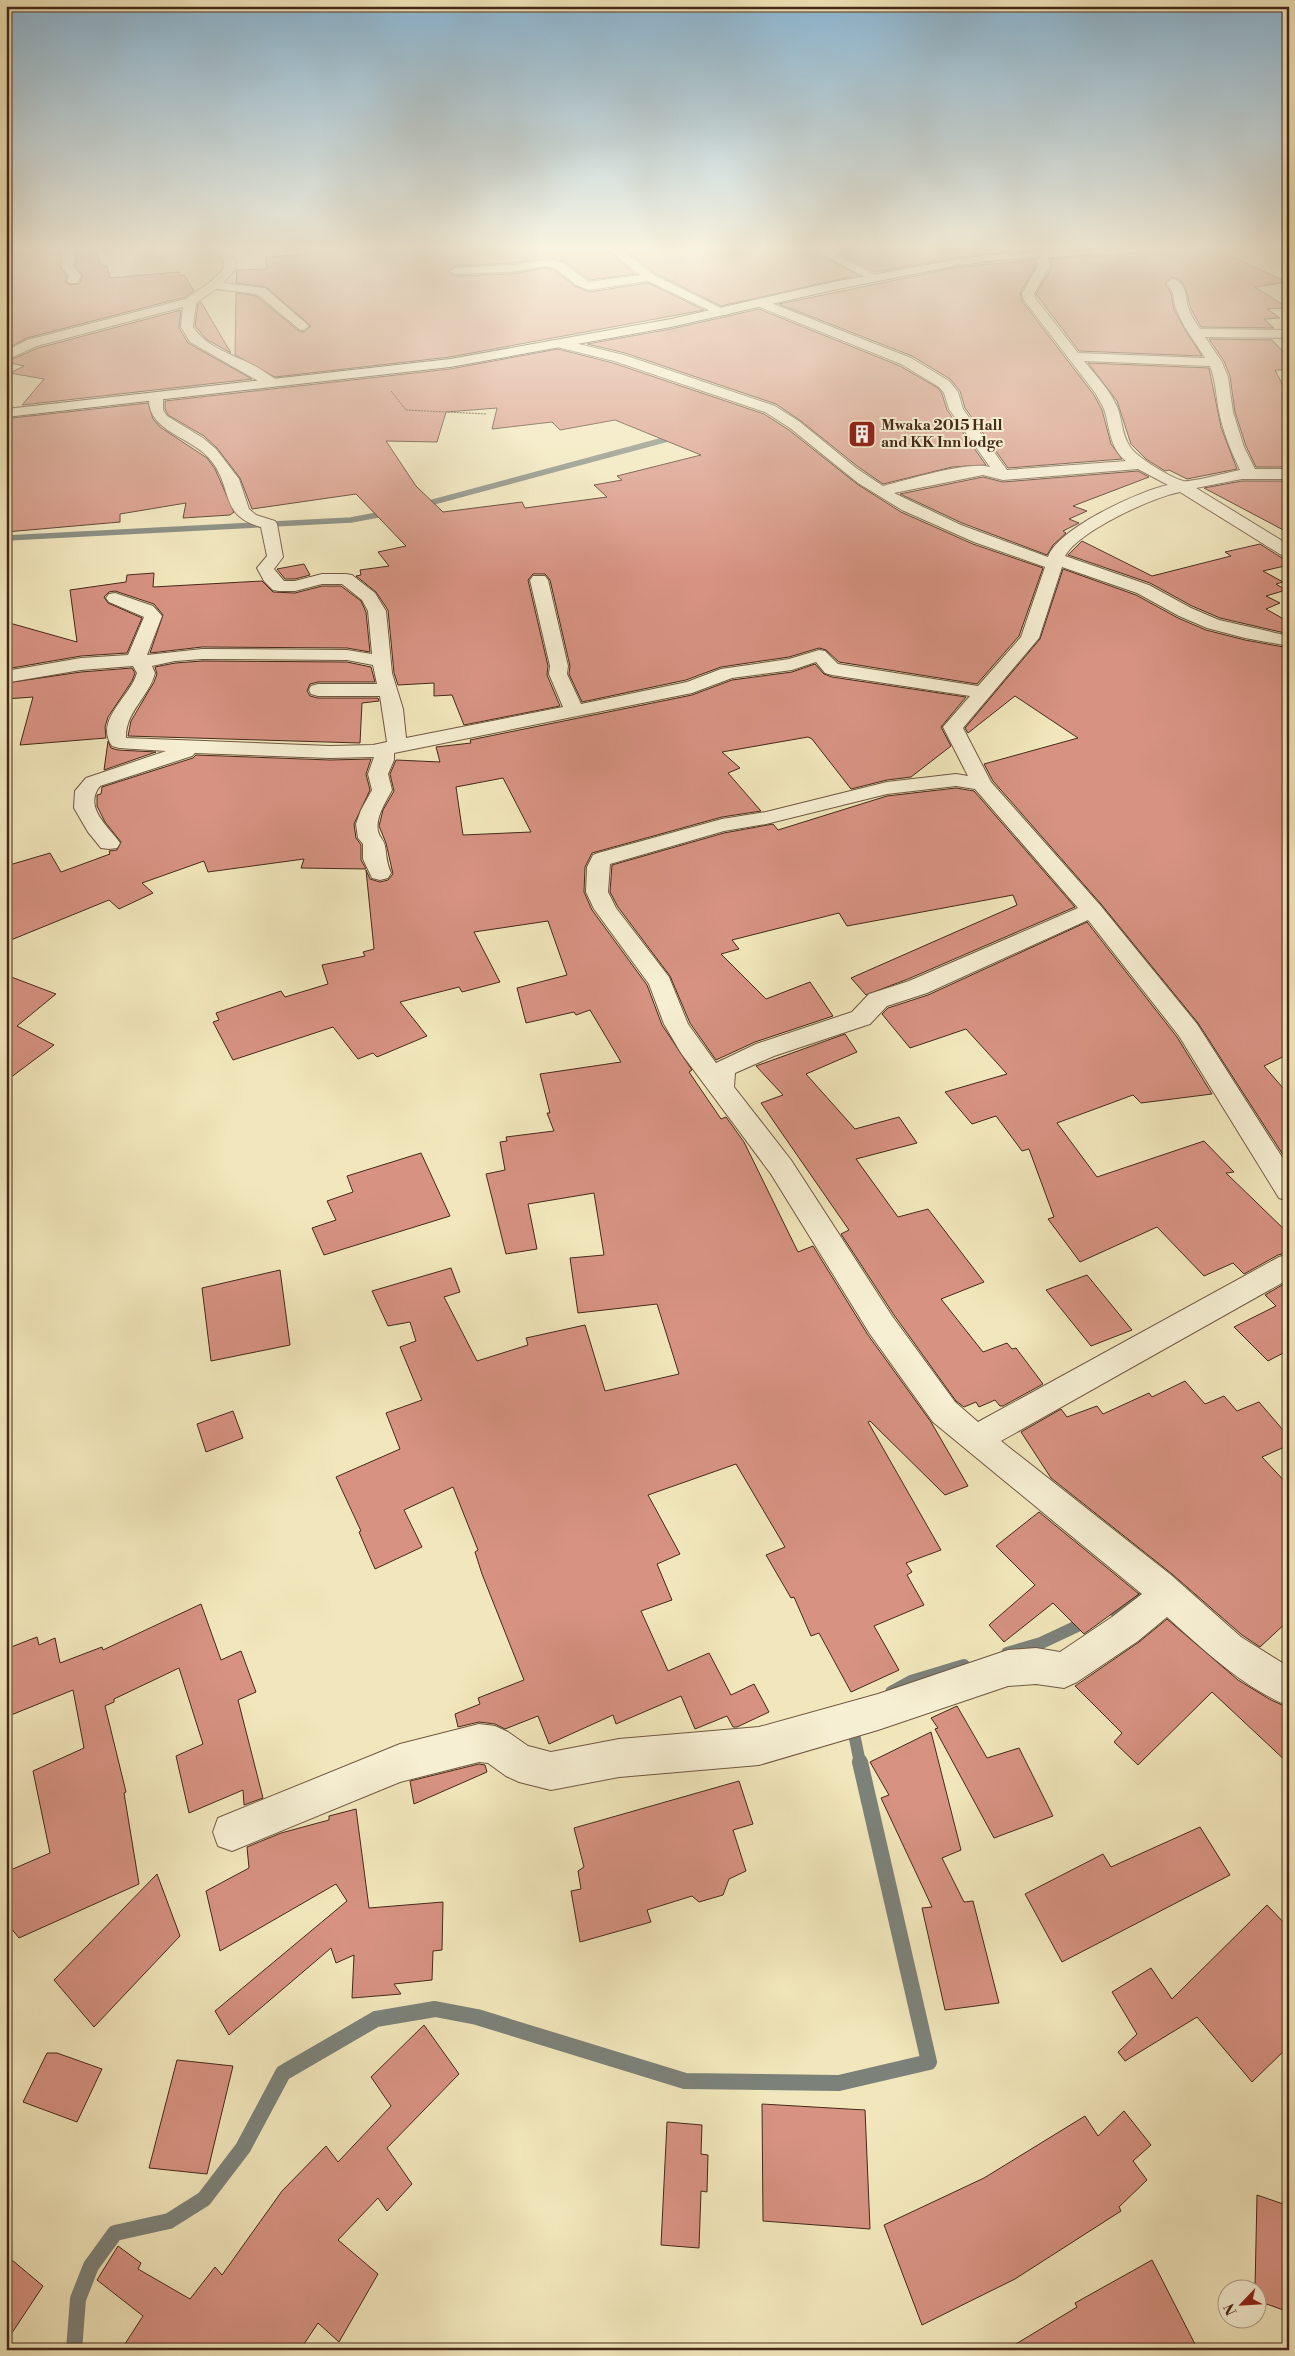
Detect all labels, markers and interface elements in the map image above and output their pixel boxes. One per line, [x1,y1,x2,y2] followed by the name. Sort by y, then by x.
[881,416,1003,452] place label: Mwaka 2015 Hall and KK Inn lodge
[847,419,877,449] building icon: Mwaka 2015 Hall and KK Inn lodge
[1218,2278,1268,2328] north arrow
[1221,2300,1242,2318] text: N

